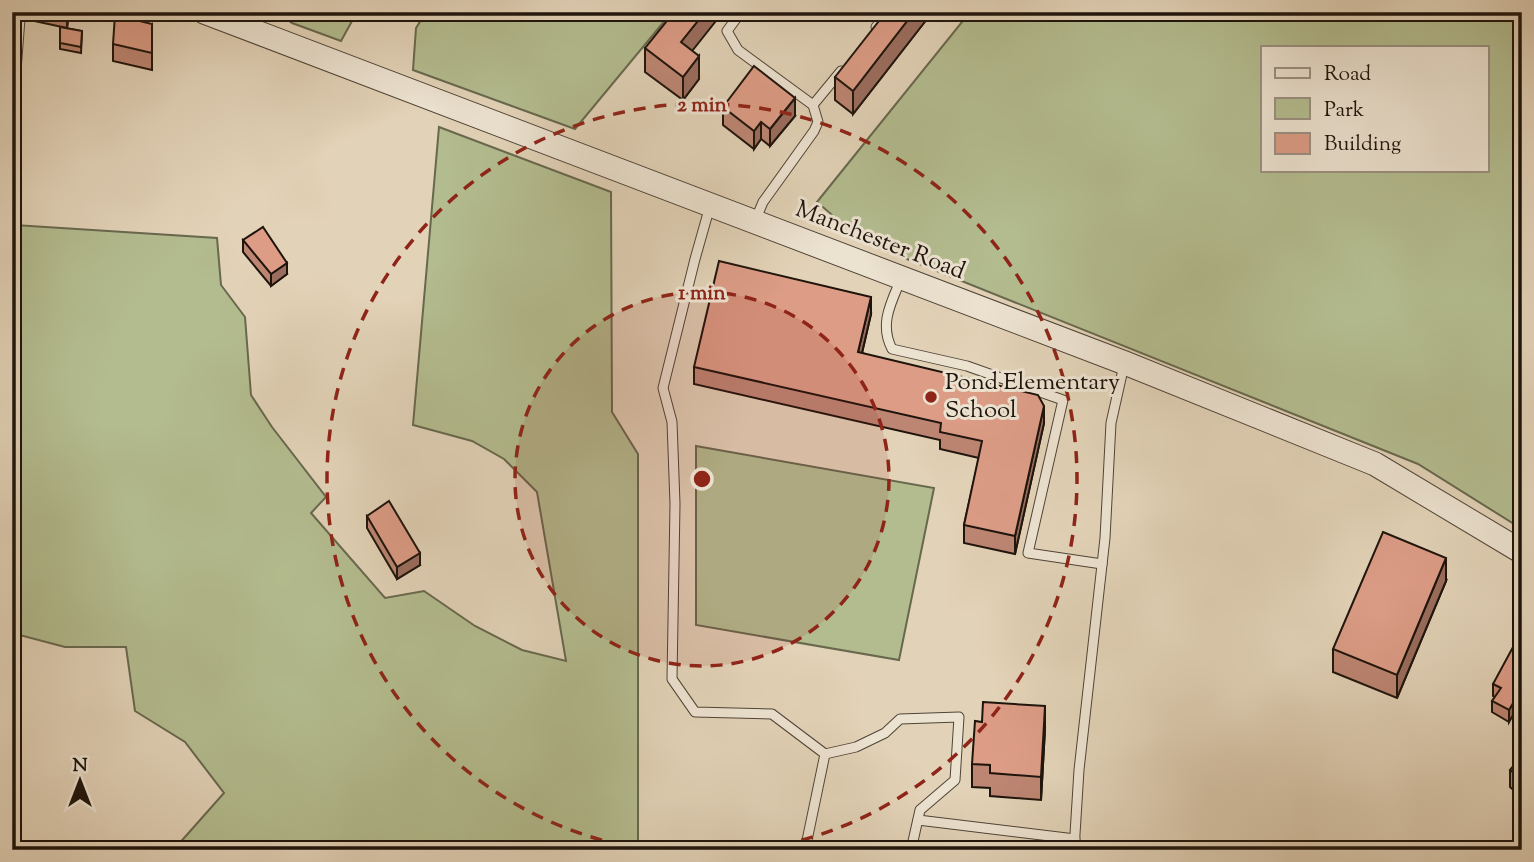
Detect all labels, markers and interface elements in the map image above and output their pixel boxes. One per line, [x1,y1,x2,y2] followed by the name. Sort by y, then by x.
[1261,46,1488,172] legend
[1324,60,1371,90] text: Road
[677,91,728,121] text: 2 min
[1324,96,1365,126] text: Park
[1324,130,1401,160] text: Building
[790,193,970,289] street label: Manchester Road
[678,279,726,309] text: 1 min
[945,366,1120,428] place label: Pond Elementary School
[923,389,939,405] marker: Pond Elementary School
[690,467,714,491] centre of rings
[46,746,116,816] north arrow
[72,753,88,780] text: N

